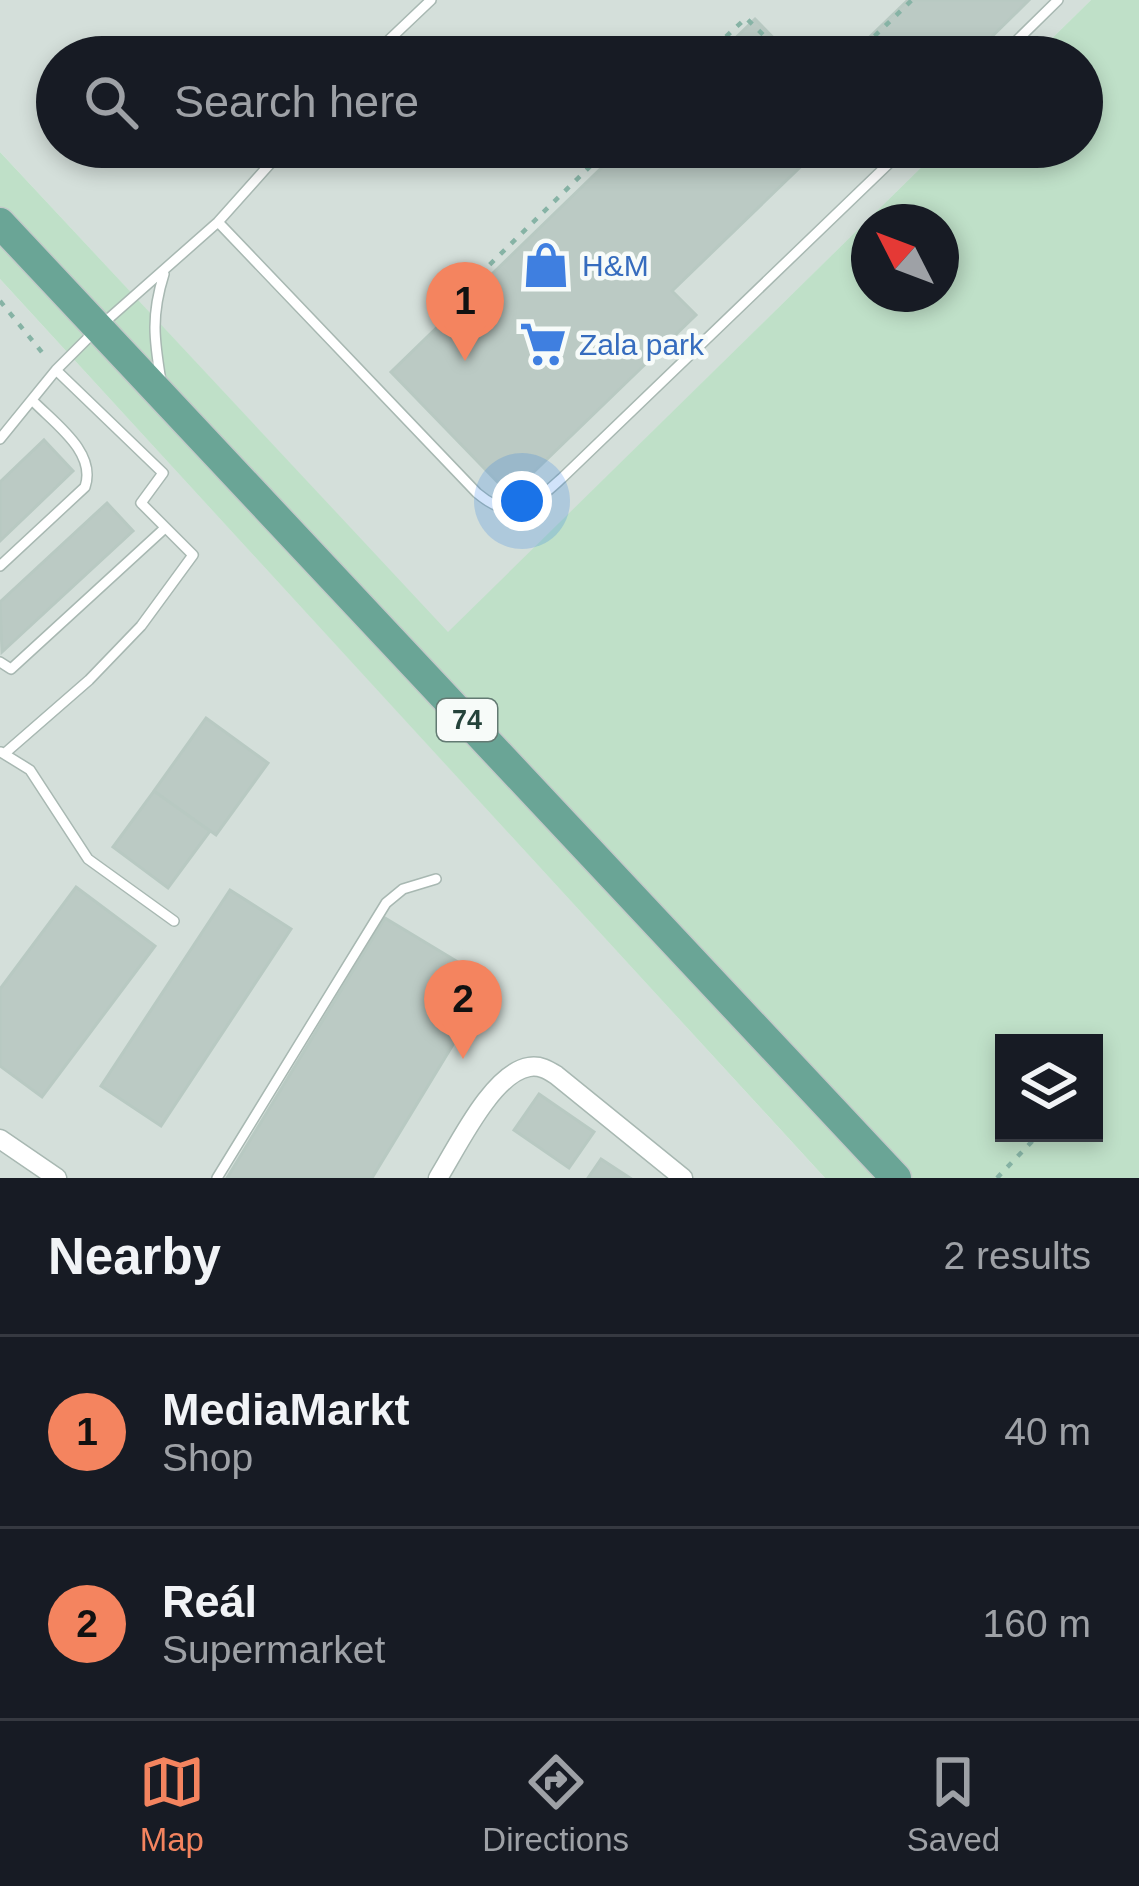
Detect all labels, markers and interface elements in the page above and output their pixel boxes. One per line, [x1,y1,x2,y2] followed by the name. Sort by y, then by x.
[36,36,1103,168] search box
[78,69,144,135] icon: search
[174,76,419,127] text: Search here
[851,204,959,312] north arrow
[521,240,571,290] shop icon: H&M
[582,249,649,282] place label: H&M
[426,262,504,361] pin: 1
[518,319,568,369] supermarket icon: Zala park
[579,328,705,361] place label: Zala park
[492,471,552,531] your location
[437,699,497,741] road number: 74
[424,960,502,1059] pin: 2
[995,1034,1103,1142] map controls
[995,1034,1103,1142] button: layers
[48,1228,221,1285] text: Nearby
[944,1234,1091,1277] text: 2 results
[162,1384,410,1435] text: MediaMarkt
[76,1410,98,1453] text: 1
[1004,1410,1091,1453] text: 40 m
[162,1436,253,1479] text: Shop
[162,1576,257,1627] text: Reál
[76,1602,98,1645] text: 2
[983,1602,1091,1645] text: 160 m
[162,1628,385,1671] text: Supermarket
[139,1749,205,1859] tab: Map
[482,1749,629,1859] tab: Directions
[907,1749,1000,1859] tab: Saved

